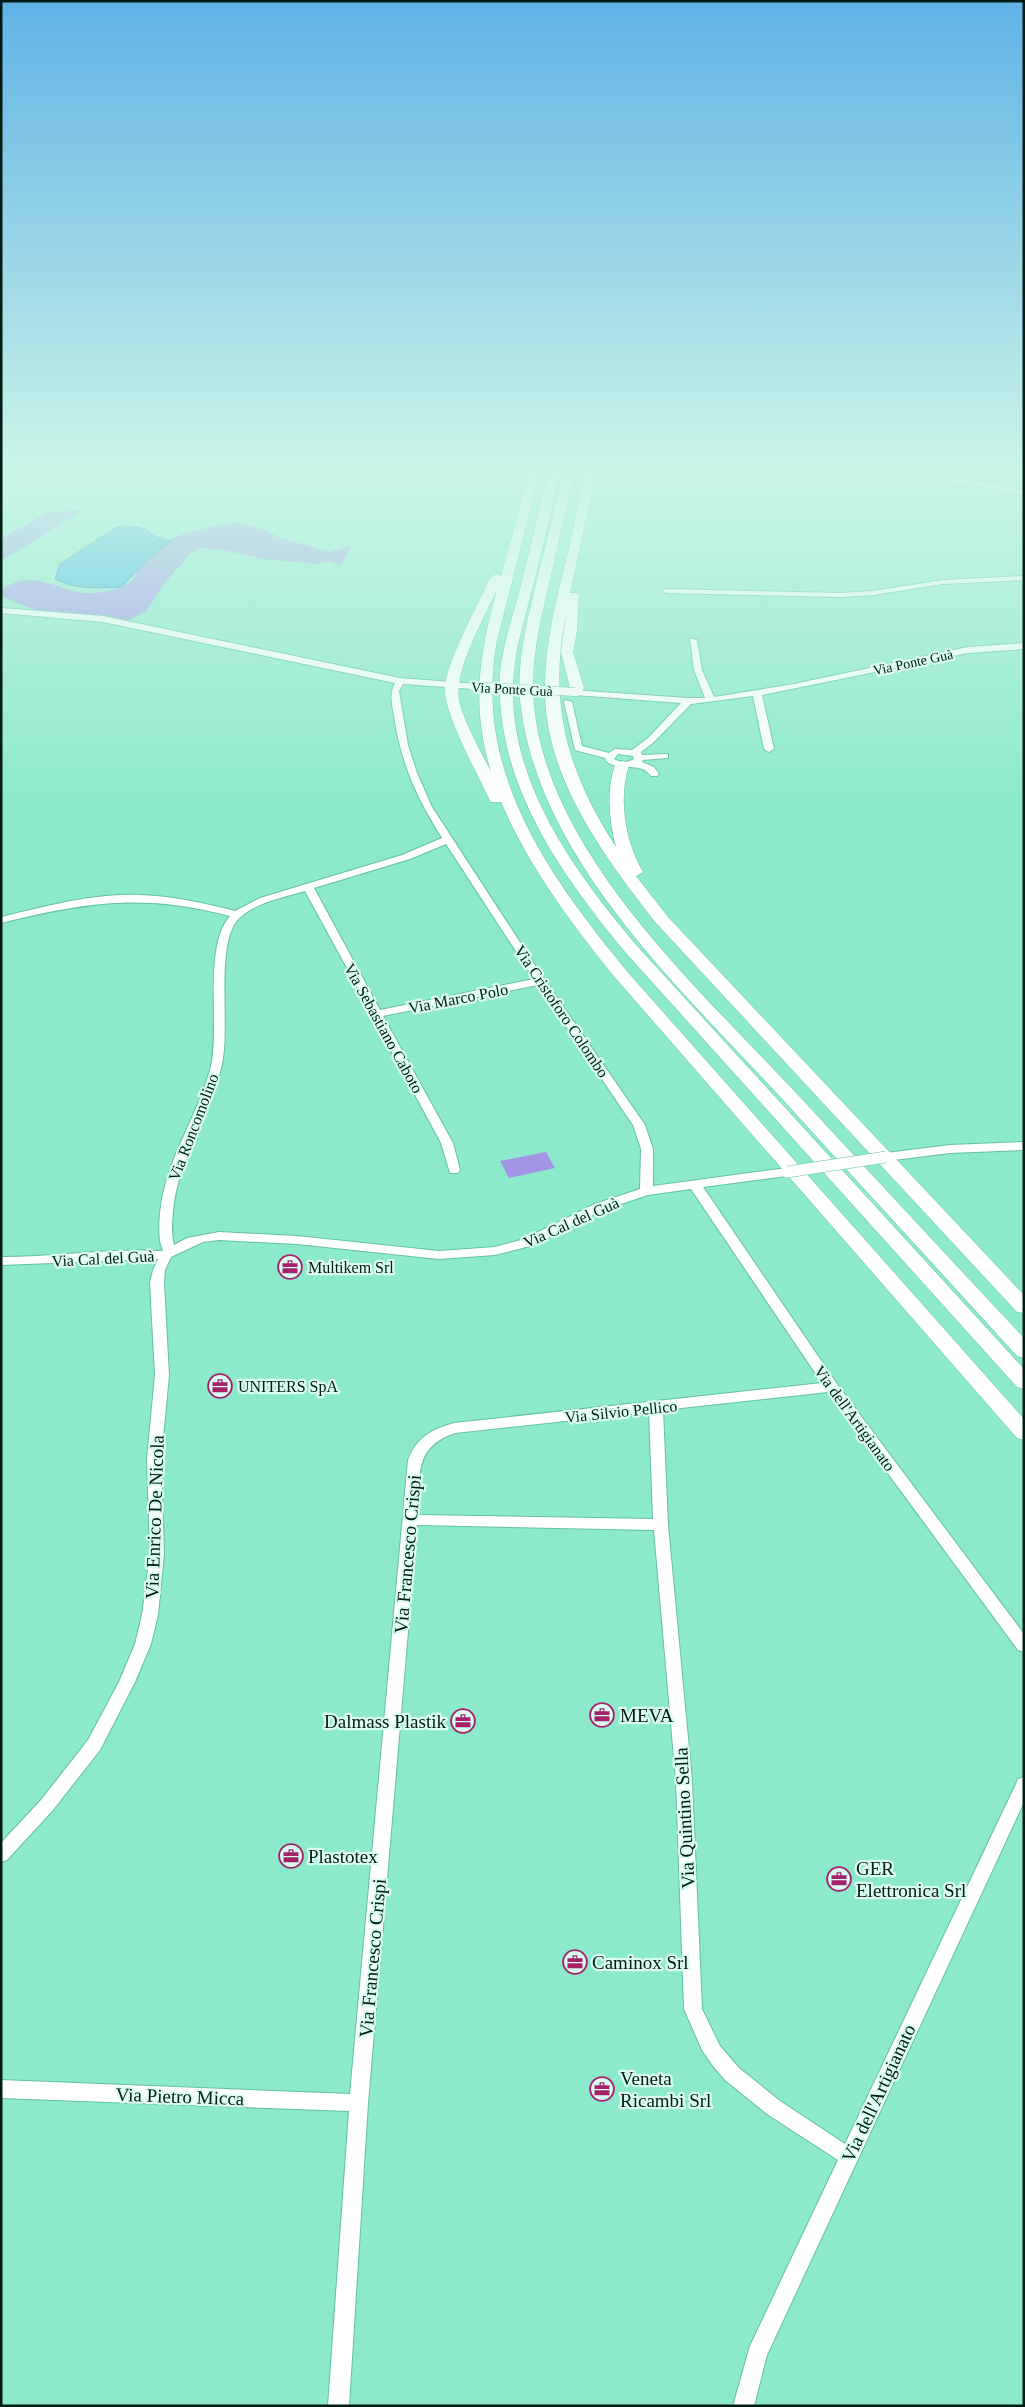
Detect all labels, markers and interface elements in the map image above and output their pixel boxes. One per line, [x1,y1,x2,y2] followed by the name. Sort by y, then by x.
[872,647,955,678] street label: Via Ponte Guà
[471,680,554,699] street label: Via Ponte Guà
[511,942,612,1080] street label: Via Cristoforo Colombo
[341,960,426,1096] street label: Via Sebastiano Caboto
[407,980,509,1016] street label: Via Marco Polo
[165,1071,222,1183] street label: Via Roncomolino
[521,1194,622,1251] street label: Via Cal del Guà
[51,1247,155,1270] street label: Via Cal del Guà
[277,1254,303,1280] office icon: Multikem Srl
[308,1259,394,1276] place label: Multikem Srl
[810,1362,898,1475] street label: Via dell'Artigianato
[207,1373,233,1399] office icon: UNITERS SpA
[238,1378,338,1396] place label: UNITERS SpA
[564,1397,678,1426] street label: Via Silvio Pellico
[141,1434,168,1599] street label: Via Enrico De Nicola
[390,1474,425,1634] street label: Via Francesco Crispi
[589,1702,615,1728] office icon: MEVA
[620,1705,674,1726] place label: MEVA
[450,1708,476,1734] office icon: Dalmass Plastik
[324,1711,446,1732] place label: Dalmass Plastik
[670,1746,699,1889] street label: Via Quintino Sella
[278,1843,304,1869] office icon: Plastotex
[308,1846,378,1867] place label: Plastotex
[856,1858,966,1901] place label: GER Elettronica Srl
[826,1866,852,1892] office icon: GER Elettronica Srl
[355,1878,390,2038] street label: Via Francesco Crispi
[562,1949,588,1975] office icon: Caminox Srl
[592,1952,689,1973] place label: Caminox Srl
[837,2021,920,2165] street label: Via dell'Artigianato
[620,2068,711,2111] place label: Veneta Ricambi Srl
[589,2076,615,2102] office icon: Veneta Ricambi Srl
[115,2084,245,2109] street label: Via Pietro Micca

